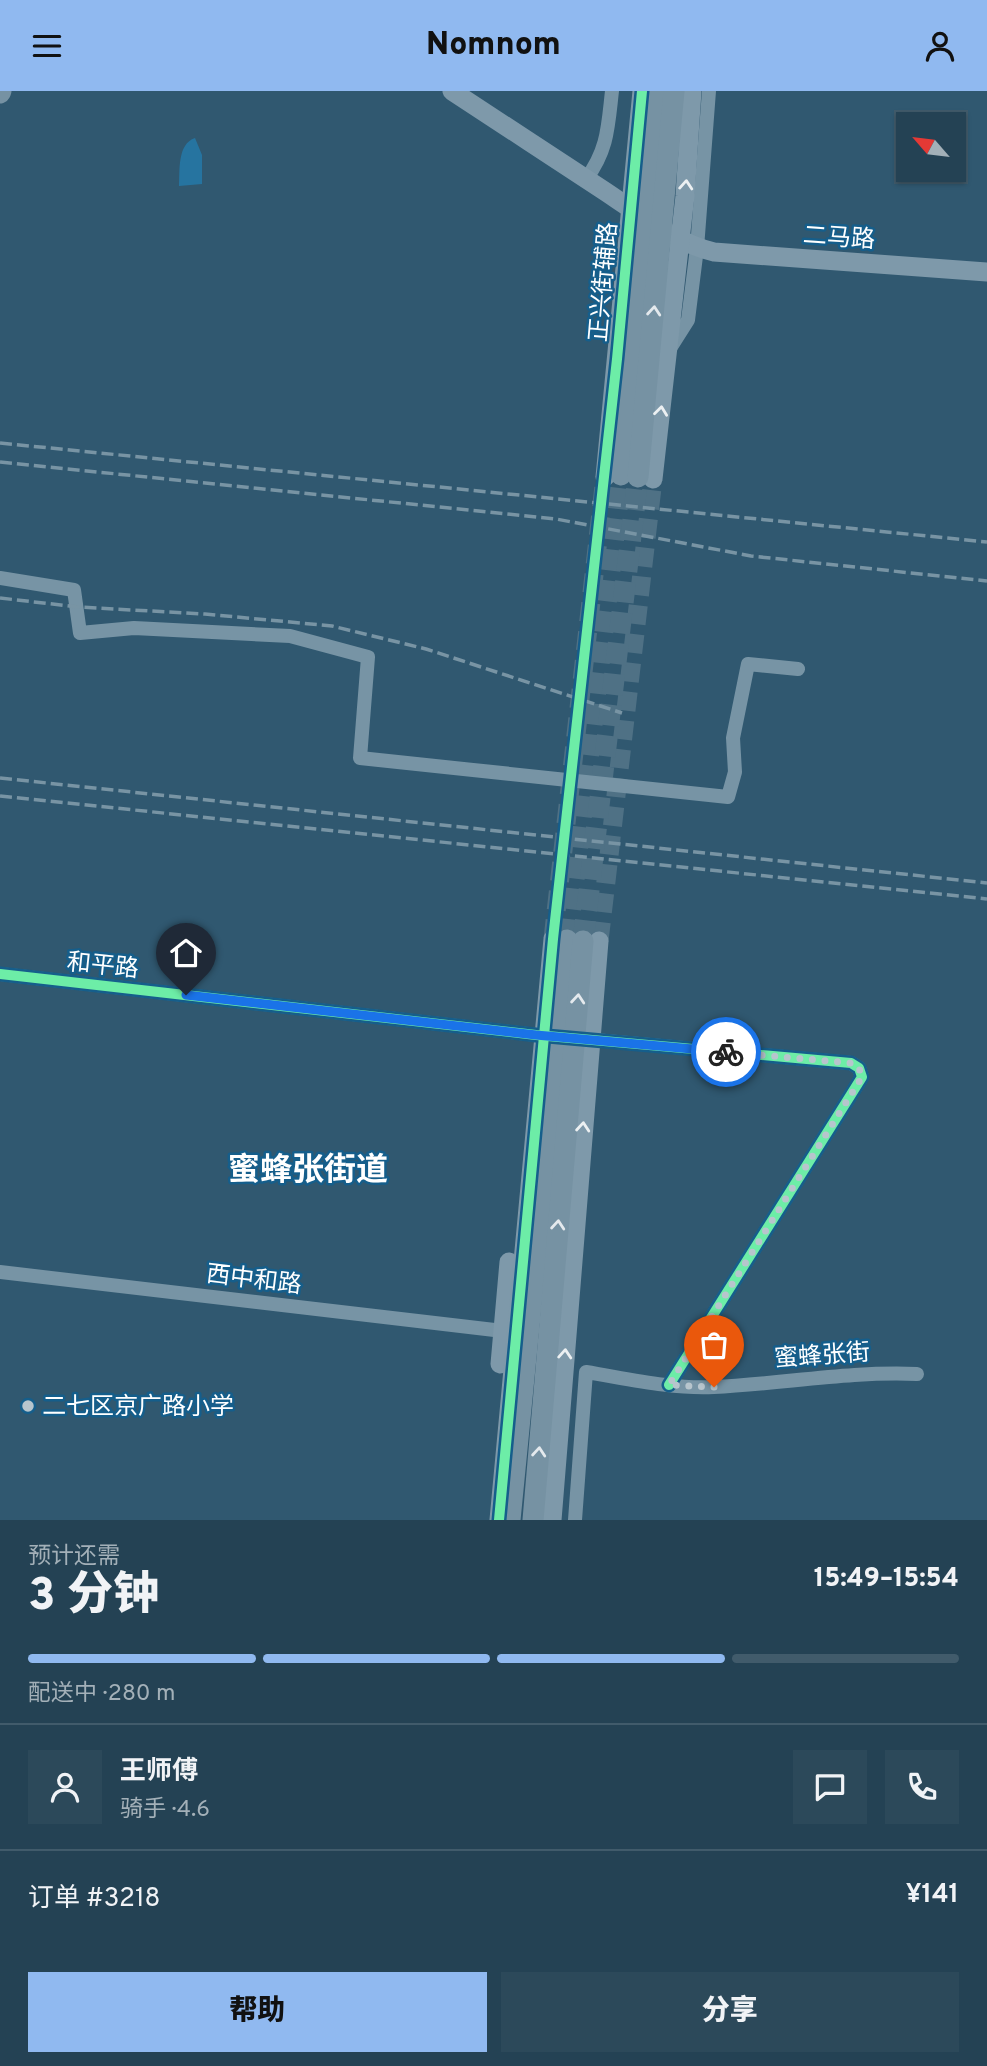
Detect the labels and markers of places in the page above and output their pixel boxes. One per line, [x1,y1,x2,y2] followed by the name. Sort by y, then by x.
[156,923,216,995] pin
[684,1315,744,1387] pin
[42,1393,234,1423] place label: 二七区京广路小学
[20,1398,36,1414] marker: 二七区京广路小学

